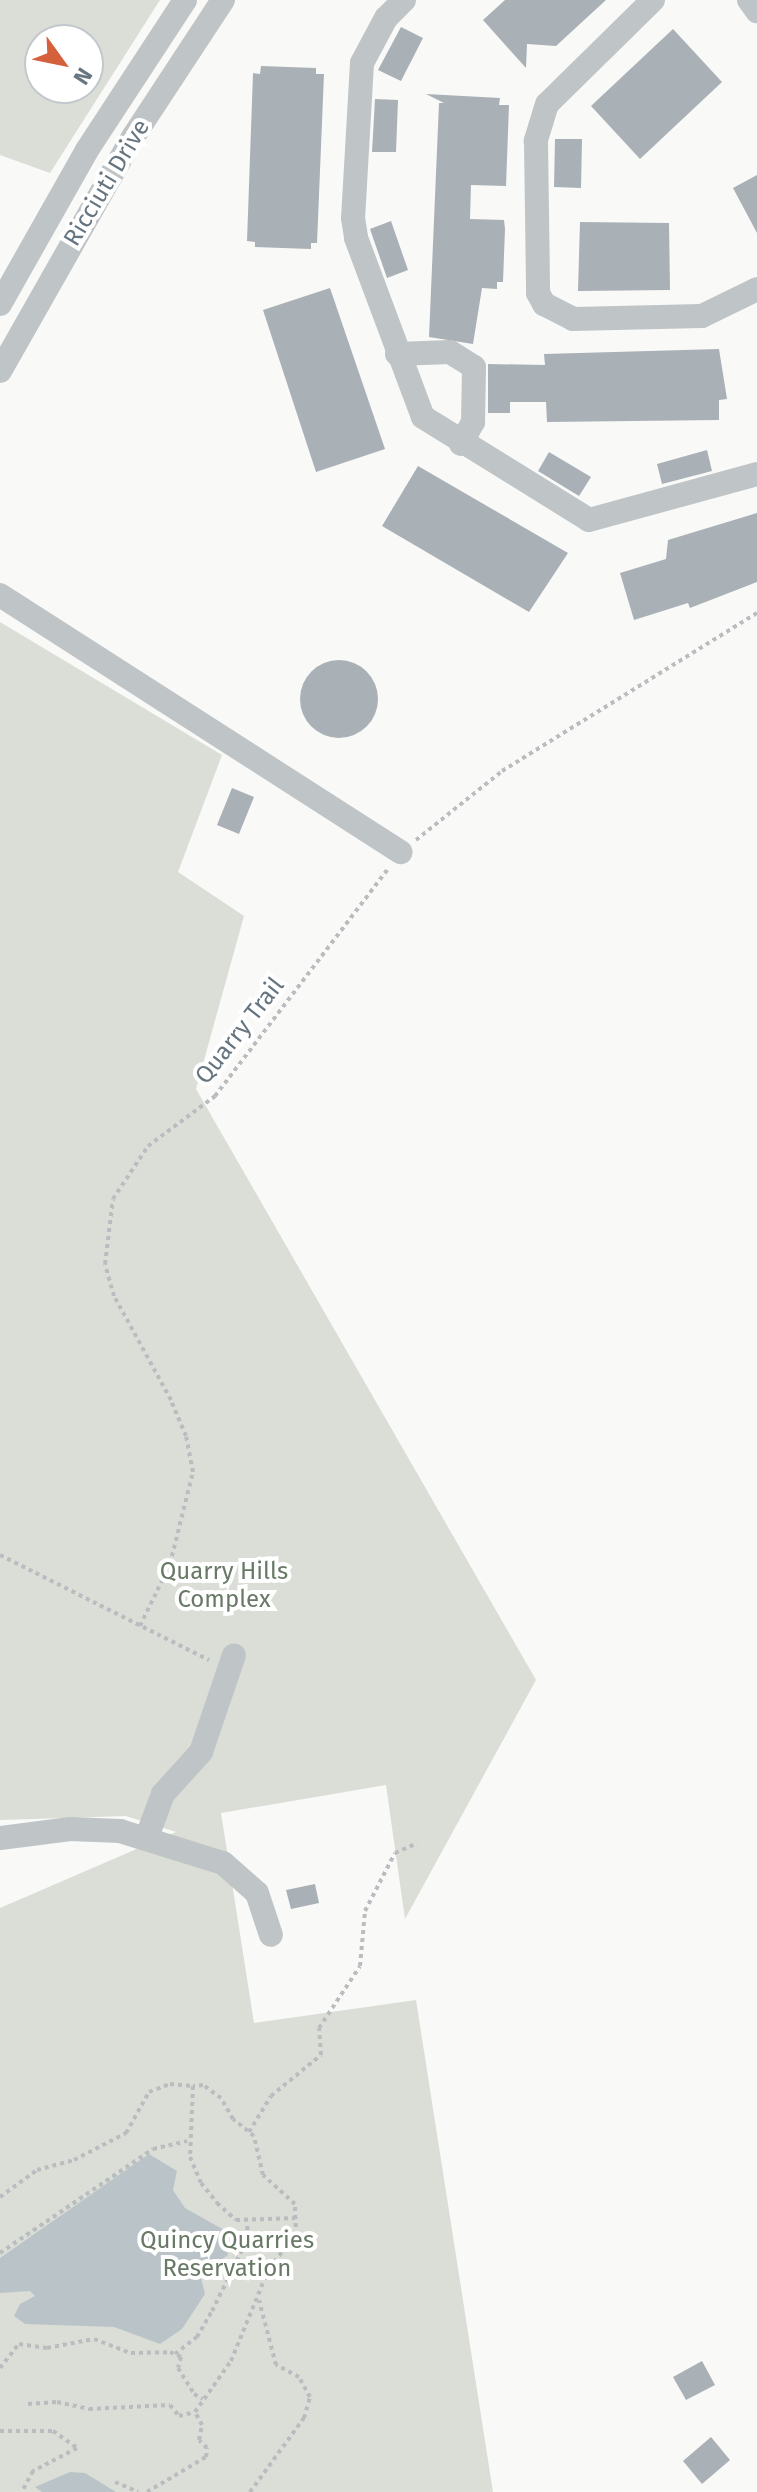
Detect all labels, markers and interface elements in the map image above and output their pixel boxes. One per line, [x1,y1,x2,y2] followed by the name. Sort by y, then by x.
[24,24,104,104] north arrow
[68,63,98,90] text: N
[58,114,156,252] street label: Ricciuti Drive
[189,972,291,1090] street label: Quarry Trail
[160,1558,288,1614] park label: Quarry Hills Complex
[140,2227,314,2283] park label: Quincy Quarries Reservation

